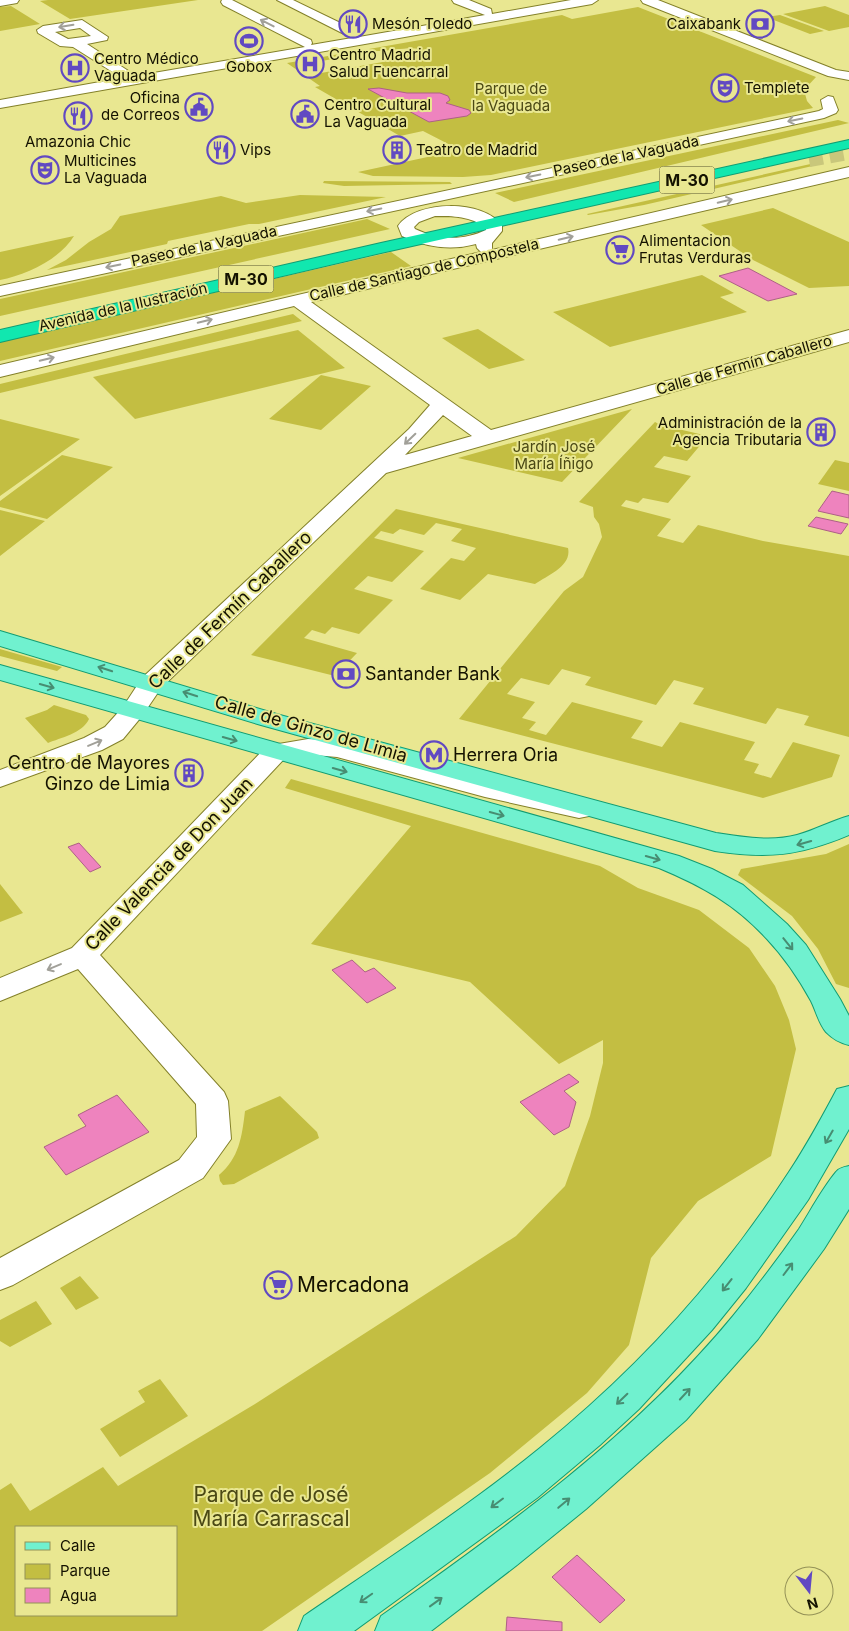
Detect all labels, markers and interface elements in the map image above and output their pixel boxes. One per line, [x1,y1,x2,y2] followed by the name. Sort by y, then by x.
[338,9,368,39] restaurant icon: Mesón Toledo
[745,9,775,39] bank icon: Caixabank
[372,14,472,33] place label: Mesón Toledo
[667,14,742,33] place label: Caixabank
[259,18,274,28] one-way arrow
[58,22,74,32] one-way arrow
[234,26,264,56] sports icon: Gobox
[329,45,449,81] place label: Centro Madrid Salud Fuencarral
[94,49,199,85] place label: Centro Médico Vaguada
[295,49,325,79] hospital icon: Centro Madrid Salud Fuencarral
[60,53,90,83] hospital icon: Centro Médico Vaguada
[226,57,272,76] place label: Gobox
[710,73,740,103] theatre icon: Templete
[744,78,809,97] place label: Templete
[472,79,550,115] park label: Parque de la Vaguada
[101,88,180,124] place label: Oficina de Correos
[184,92,214,122] public building icon: Oficina de Correos
[324,95,431,131] place label: Centro Cultural La Vaguada
[290,99,320,129] public building icon: Centro Cultural La Vaguada
[63,101,93,131] restaurant icon: Amazonia Chic
[787,116,803,125] one-way arrow
[551,131,700,180] street label: Paseo de la Vaguada
[25,132,131,151] place label: Amazonia Chic
[206,135,236,165] restaurant icon: Vips
[382,135,412,165] building icon: Teatro de Madrid
[240,140,271,159] place label: Vips
[416,140,537,159] place label: Teatro de Madrid
[64,151,147,187] place label: Multicines La Vaguada
[30,155,60,185] theatre icon: Multicines La Vaguada
[660,166,714,194] road number: M-30
[526,172,542,181] one-way arrow
[716,196,732,205] one-way arrow
[367,205,383,215] one-way arrow
[129,221,278,270] street label: Paseo de la Vaguada
[639,231,751,267] place label: Alimentacion Frutas Verduras
[558,233,574,242] one-way arrow
[307,234,540,305] street label: Calle de Santiago de Compostela
[605,235,635,265] supermarket icon: Alimentacion Frutas Verduras
[105,262,121,271] one-way arrow
[218,266,274,292] road number: M-30
[37,278,209,335] street label: Avenida de la Ilustración
[197,316,213,326] one-way arrow
[654,330,834,399] street label: Calle de Fermín Caballero
[39,354,55,363] one-way arrow
[658,413,802,449] place label: Administración de la Agencia Tributaria
[806,417,836,447] building icon: Administración de la Agencia Tributaria
[403,433,416,445] one-way arrow
[513,437,595,473] park label: Jardín José María Íñigo
[144,526,316,693] street label: Calle de Fermín Caballero
[331,659,361,689] bank icon: Santander Bank
[97,663,113,673] one-way arrow
[365,663,500,684] place label: Santander Bank
[38,681,54,691] one-way arrow
[183,689,199,699] one-way arrow
[212,691,410,766] street label: Calle de Ginzo de Limia
[222,735,238,745] one-way arrow
[87,738,102,747] one-way arrow
[419,740,449,770] metro station icon: Herrera Oria
[453,744,558,765] place label: Herrera Oria
[8,752,170,794] place label: Centro de Mayores Ginzo de Limia
[174,758,204,788] building icon: Centro de Mayores Ginzo de Limia
[332,766,348,776] one-way arrow
[80,773,257,954] street label: Calle Valencia de Don Juan
[488,810,504,819] one-way arrow
[796,839,812,849] one-way arrow
[645,853,661,863] one-way arrow
[782,937,793,950] one-way arrow
[47,963,62,972] one-way arrow
[823,1129,833,1143] one-way arrow
[783,1263,794,1276] one-way arrow
[263,1270,293,1300] supermarket icon: Mercadona
[297,1272,409,1297] place label: Mercadona
[722,1278,733,1291] one-way arrow
[679,1388,691,1401] one-way arrow
[616,1393,629,1405] one-way arrow
[192,1482,350,1531] park label: Parque de José María Carrascal
[490,1498,504,1508] one-way arrow
[558,1498,571,1509] one-way arrow
[15,1526,178,1616] legend
[60,1536,95,1555] text: Calle
[60,1561,110,1580] text: Parque
[784,1566,834,1616] north arrow
[60,1586,97,1605] text: Agua
[359,1593,373,1603] one-way arrow
[805,1594,820,1614] text: N
[429,1597,442,1608] one-way arrow

